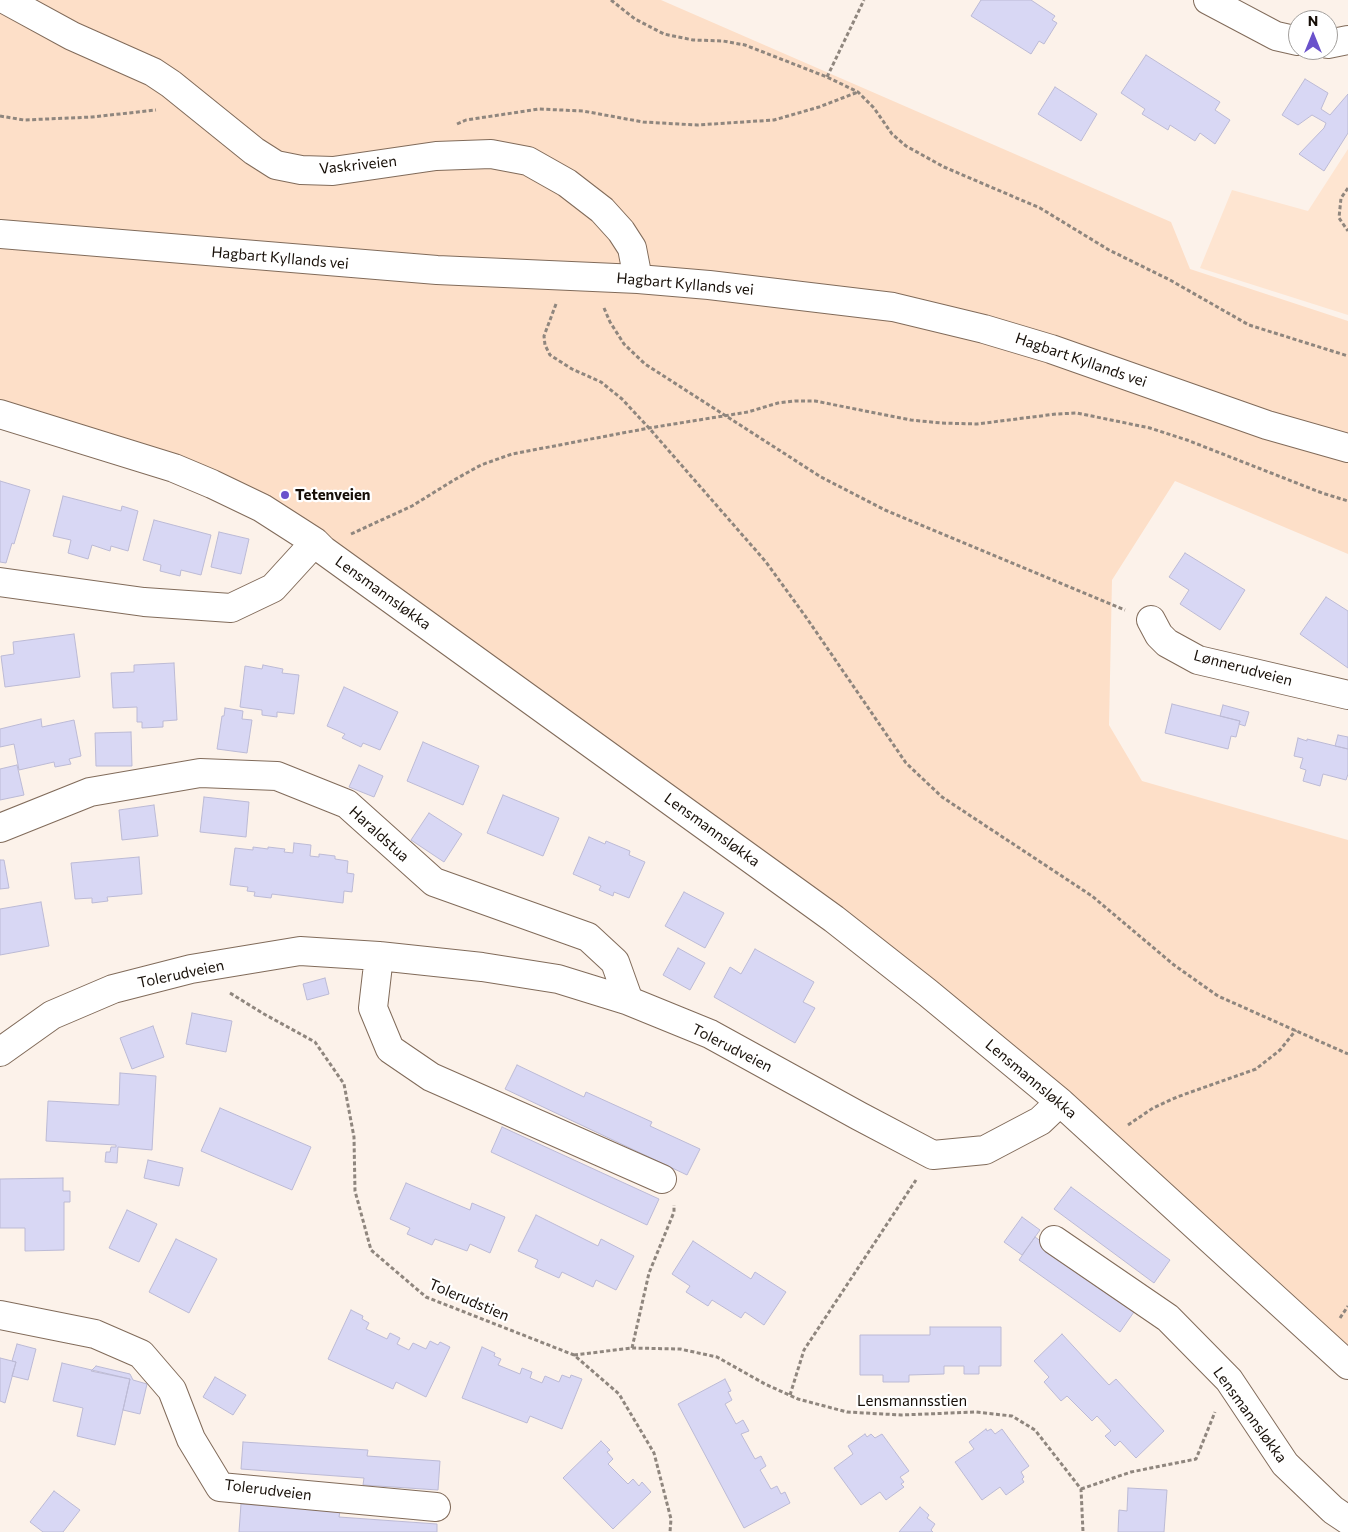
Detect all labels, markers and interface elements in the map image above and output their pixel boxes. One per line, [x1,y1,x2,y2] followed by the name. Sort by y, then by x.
[1288,10,1338,60] north arrow
[1308,12,1318,29] text: N
[318,152,398,178] street label: Vaskriveien
[211,243,349,273] street label: Hagbart Kyllands vei
[616,269,754,299] street label: Hagbart Kyllands vei
[1013,329,1149,391] street label: Hagbart Kyllands vei
[295,486,371,504] place label: Tetenveien
[279,489,291,501] marker: Tetenveien
[332,552,434,634] street label: Lensmannsløkka
[1192,646,1294,690] street label: Lønnerudveien
[661,789,763,871] street label: Lensmannsløkka
[345,802,413,866] street label: Haraldstua
[136,956,226,992] street label: Tolerudveien
[689,1020,775,1076] street label: Tolerudveien
[982,1036,1080,1122] street label: Lensmannsløkka
[426,1275,512,1325] street label: Tolerudstien
[1209,1364,1291,1466] street label: Lensmannsløkka
[857,1392,967,1410] street label: Lensmannsstien
[223,1476,313,1504] street label: Tolerudveien

